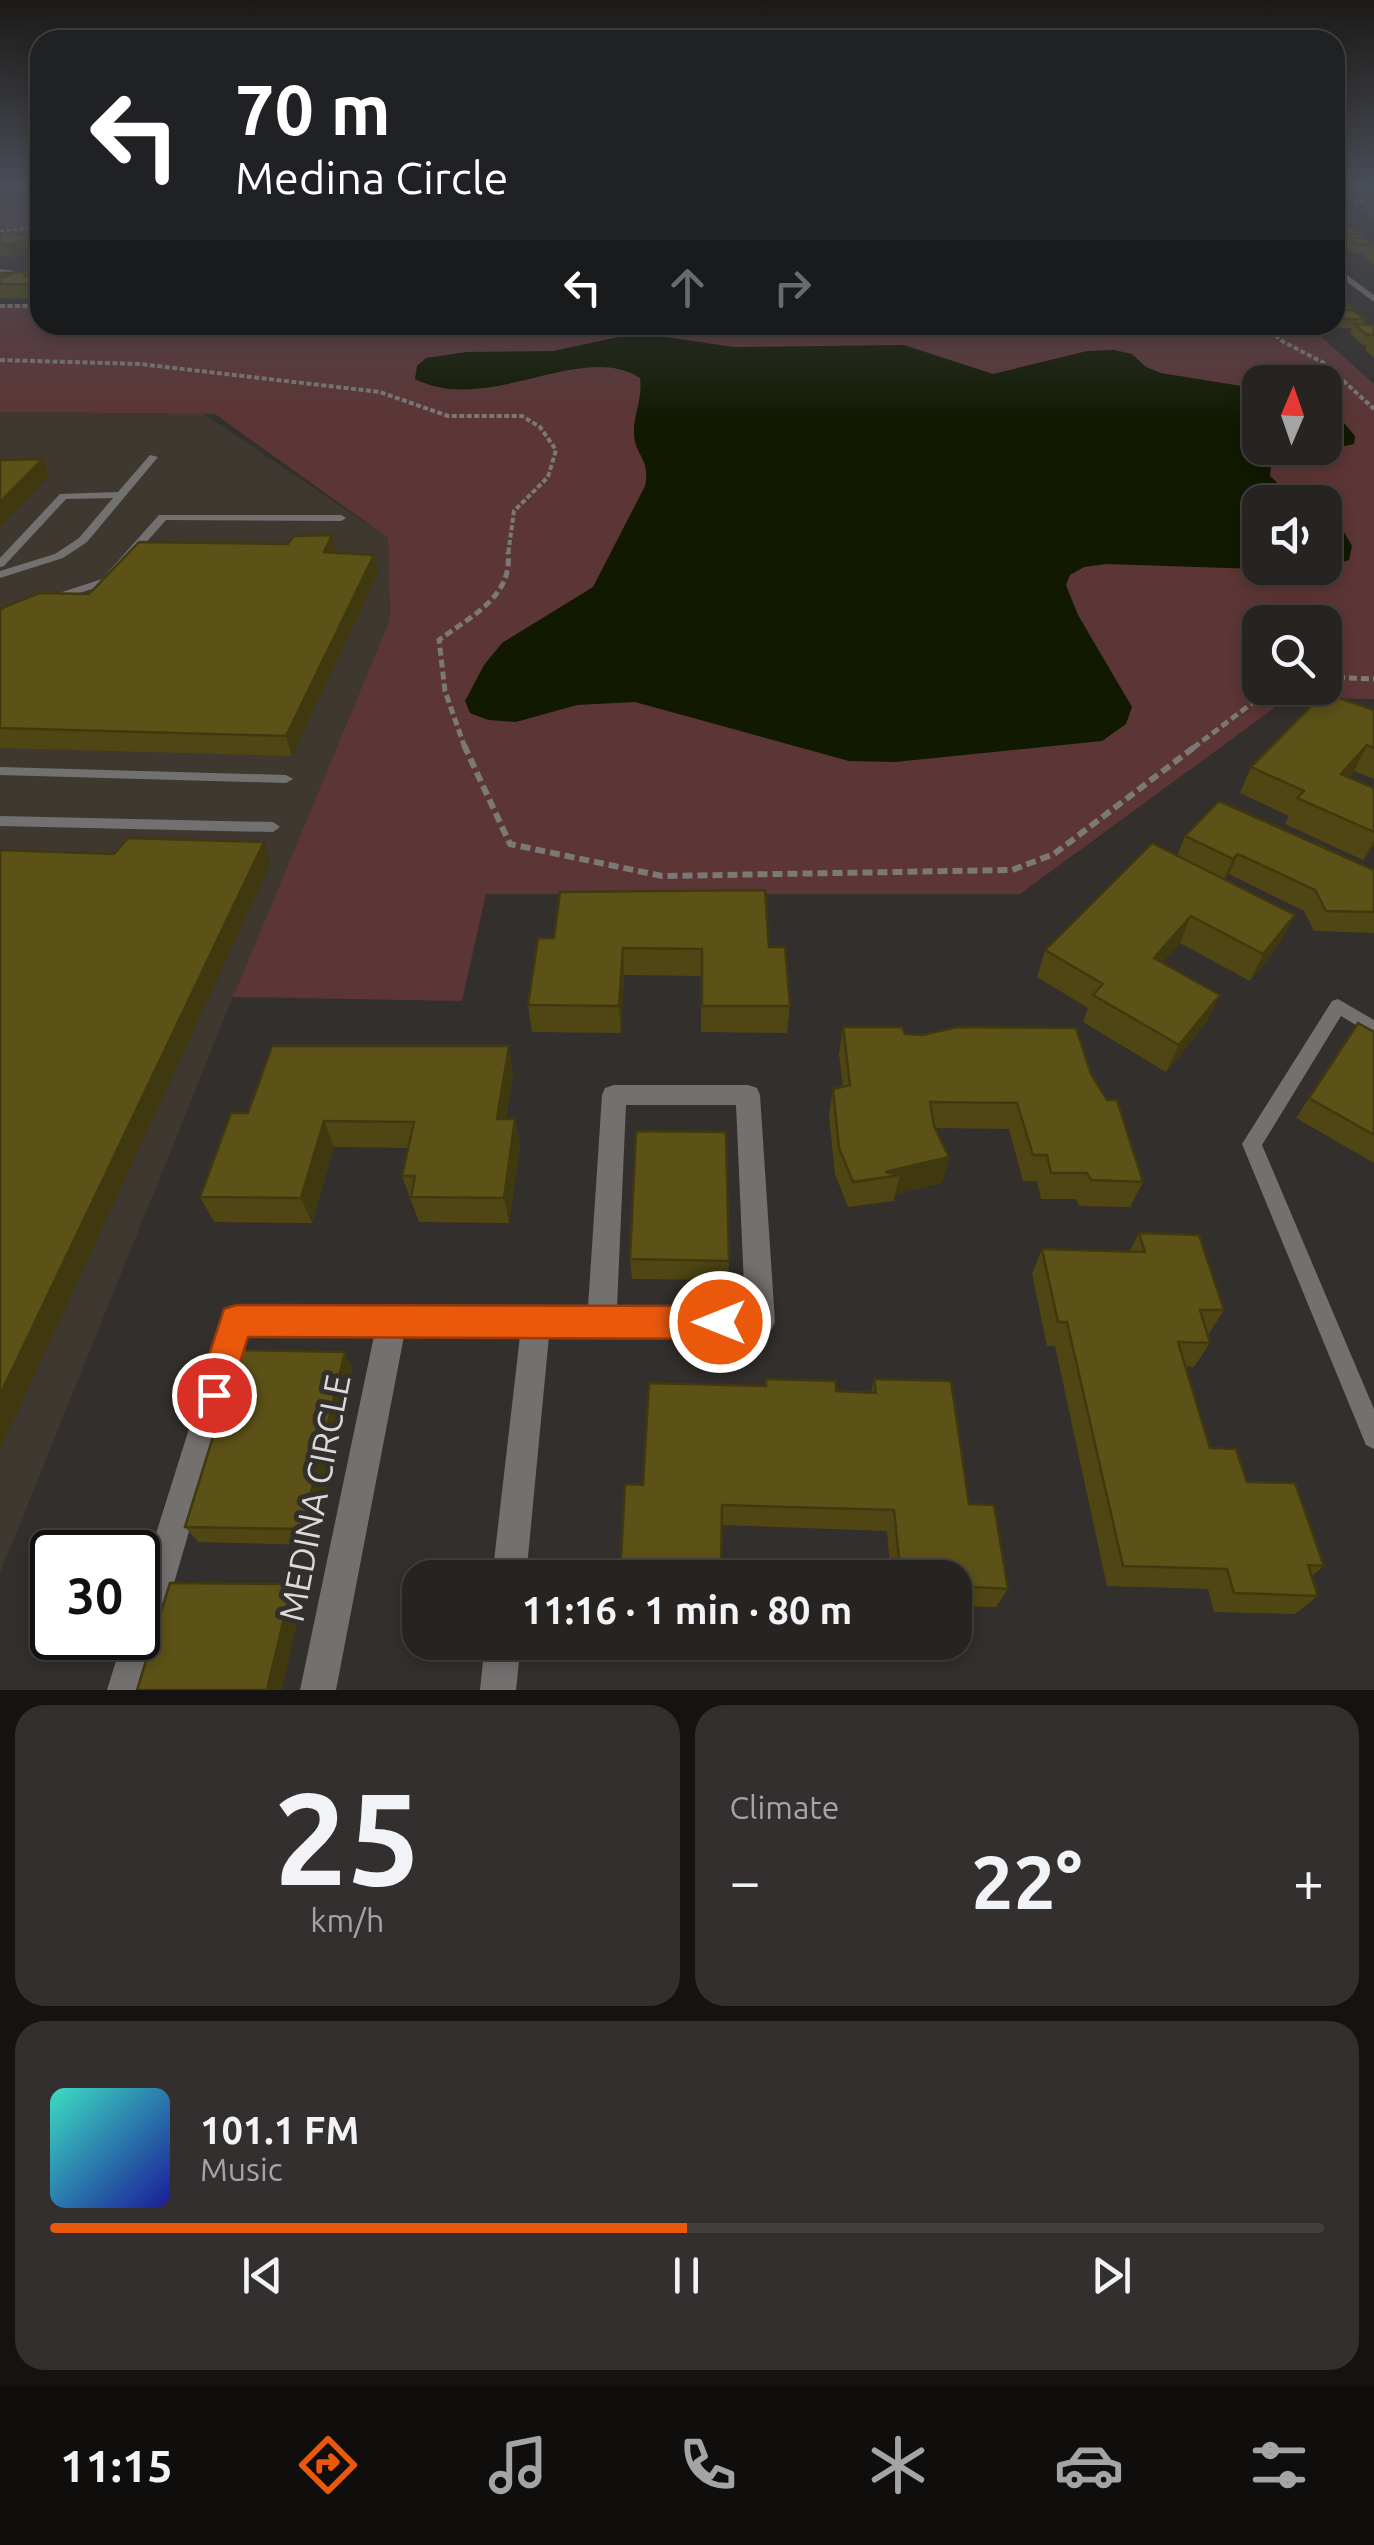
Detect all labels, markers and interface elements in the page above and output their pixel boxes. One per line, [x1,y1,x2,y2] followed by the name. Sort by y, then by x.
[70,70,200,200] icon: left
[235,70,391,148] text: 70 m
[235,152,508,203] text: Medina Circle
[555,260,610,315] icon: left
[660,260,715,315] icon: ahead
[765,260,820,315] icon: right
[1242,365,1342,465] north arrow
[1242,365,1342,705] map controls
[1242,485,1342,585] button: sound
[1242,605,1342,705] button: search
[668,1270,772,1374] position arrow
[172,1353,257,1438] pin
[187,1368,242,1423] icon: arrive
[271,1371,358,1625] street label: MEDINA CIRCLE
[30,1530,160,1660] speed limit sign: 30
[522,1589,852,1631] text: 11:16 · 1 min · 80 m
[274,1764,421,1910] text: 25
[730,1789,840,1825] text: Climate
[971,1839,1082,1923] text: 22°
[730,1850,761,1911] text: −
[1293,1850,1324,1911] text: +
[310,1902,384,1938] text: km/h
[200,2109,359,2151] text: 101.1 FM
[200,2151,283,2187] text: Music
[235,2248,290,2303] icon: previous
[659,2248,714,2303] icon: pause
[1084,2248,1139,2303] icon: next
[293,2430,363,2500] icon: directions
[483,2430,553,2500] icon: music
[673,2430,743,2500] icon: phone
[863,2430,933,2500] icon: climate
[1054,2430,1124,2500] icon: car
[1244,2430,1314,2500] icon: filters
[60,2440,173,2491] text: 11:15

